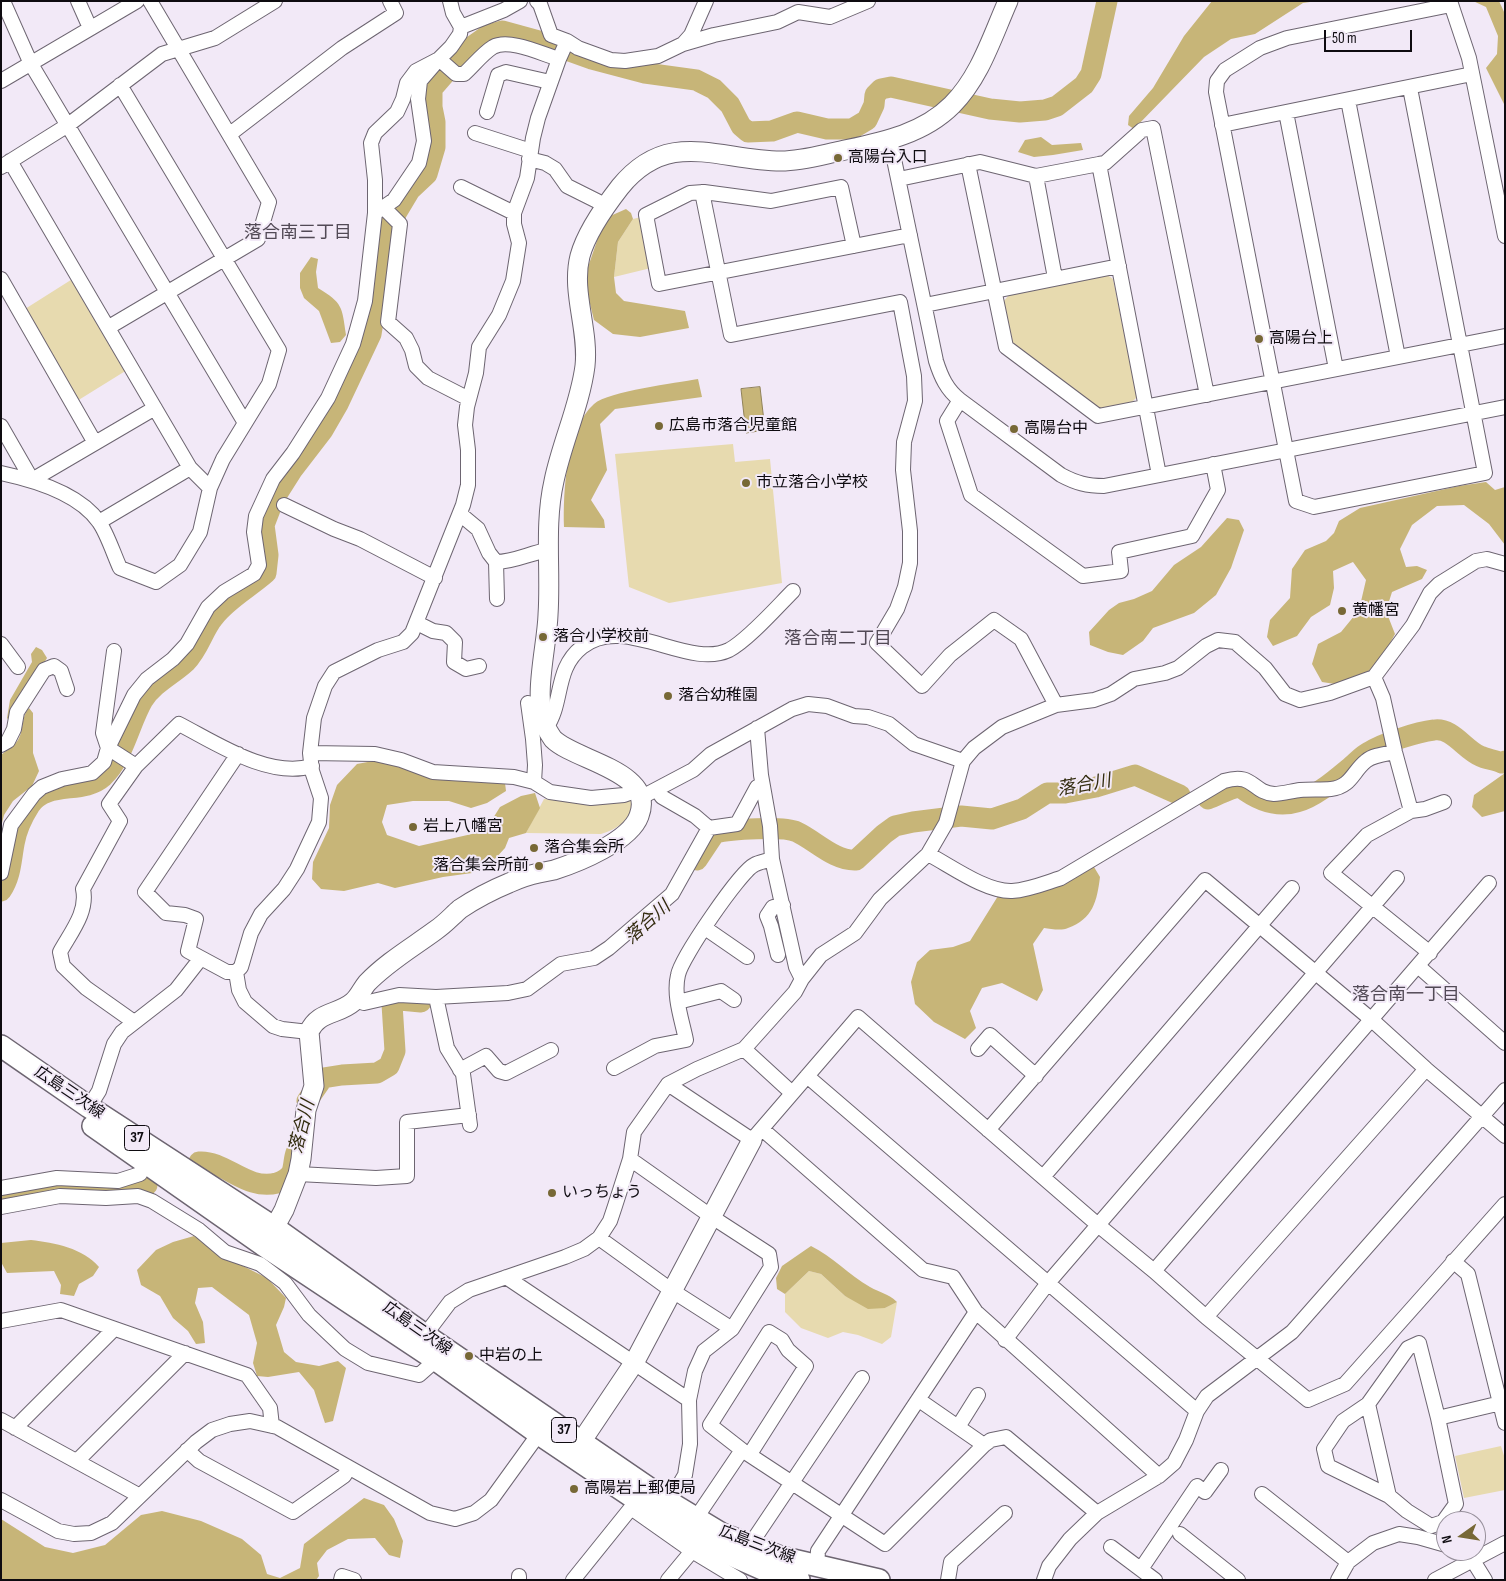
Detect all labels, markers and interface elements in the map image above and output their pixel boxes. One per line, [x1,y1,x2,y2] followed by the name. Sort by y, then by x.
[1326,20,1414,52] scale bar
[1332,29,1357,48] text: 50 m
[848,148,928,168] place label: 高陽台入口
[832,152,844,164] marker: 高陽台入口
[244,222,352,244] district label: 落合南三丁目
[1269,329,1333,349] place label: 高陽台上
[1253,333,1265,345] marker: 高陽台上
[669,416,797,436] place label: 広島市落合児童館
[1024,419,1088,439] place label: 高陽台中
[653,420,665,432] marker: 広島市落合児童館
[1008,423,1020,435] marker: 高陽台中
[756,473,868,493] place label: 市立落合小学校
[740,477,752,489] marker: 市立落合小学校
[1352,601,1400,621] place label: 黄幡宮
[1336,605,1348,617] marker: 黄幡宮
[553,627,649,647] place label: 落合小学校前
[784,628,892,650] district label: 落合南二丁目
[537,631,549,643] marker: 落合小学校前
[678,686,758,706] place label: 落合幼稚園
[662,690,674,702] marker: 落合幼稚園
[1056,771,1112,801] water label: 落合川
[423,817,503,837] place label: 岩上八幡宮
[407,821,419,833] marker: 岩上八幡宮
[544,838,624,858] place label: 落合集会所
[528,842,540,854] marker: 落合集会所
[433,856,529,876] place label: 落合集会所前
[533,860,545,872] marker: 落合集会所前
[621,897,675,949] water label: 落合川
[1352,984,1460,1006] district label: 落合南一丁目
[30,1063,108,1123] street label: 広島三次線
[286,1098,320,1156] water label: 落合川
[124,1126,150,1150] road number: 37
[562,1183,642,1203] place label: いっちょう
[546,1187,558,1199] marker: いっちょう
[379,1298,455,1360] street label: 広島三次線
[479,1346,543,1366] place label: 中岩の上
[463,1350,475,1362] marker: 中岩の上
[552,1418,576,1442] road number: 37
[584,1479,696,1499] place label: 高陽岩上郵便局
[568,1483,580,1495] marker: 高陽岩上郵便局
[1436,1511,1486,1561] north arrow
[716,1522,798,1568] street label: 広島三次線
[1438,1534,1456,1545] text: N

